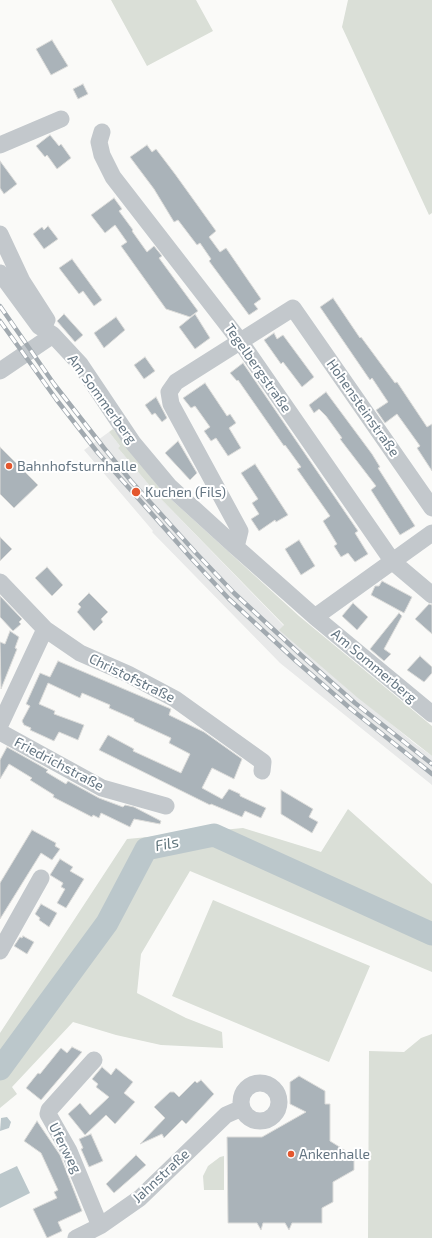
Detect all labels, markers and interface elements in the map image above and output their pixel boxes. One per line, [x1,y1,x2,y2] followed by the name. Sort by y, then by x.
[221,320,295,416] street label: Tegelbergstraße
[64,351,140,447] street label: Am Sommerberg
[323,356,403,460] street label: Hohensteinstraße
[17,458,137,474] place label: Bahnhofsturnhalle
[4,461,14,471] marker: Bahnhofsturnhalle
[145,484,226,500] place label: Kuchen (Fils)
[130,486,142,498] marker: Kuchen (Fils)
[328,625,420,707] street label: Am Sommerberg
[86,650,178,706] street label: Christofstraße
[11,733,107,795] street label: Friedrichstraße
[154,833,180,855] water label: Fils
[45,1120,85,1176] street label: Uferweg
[129,1145,193,1207] street label: Jahnstraße
[299,1146,370,1162] place label: Ankenhalle
[286,1149,296,1159] marker: Ankenhalle

